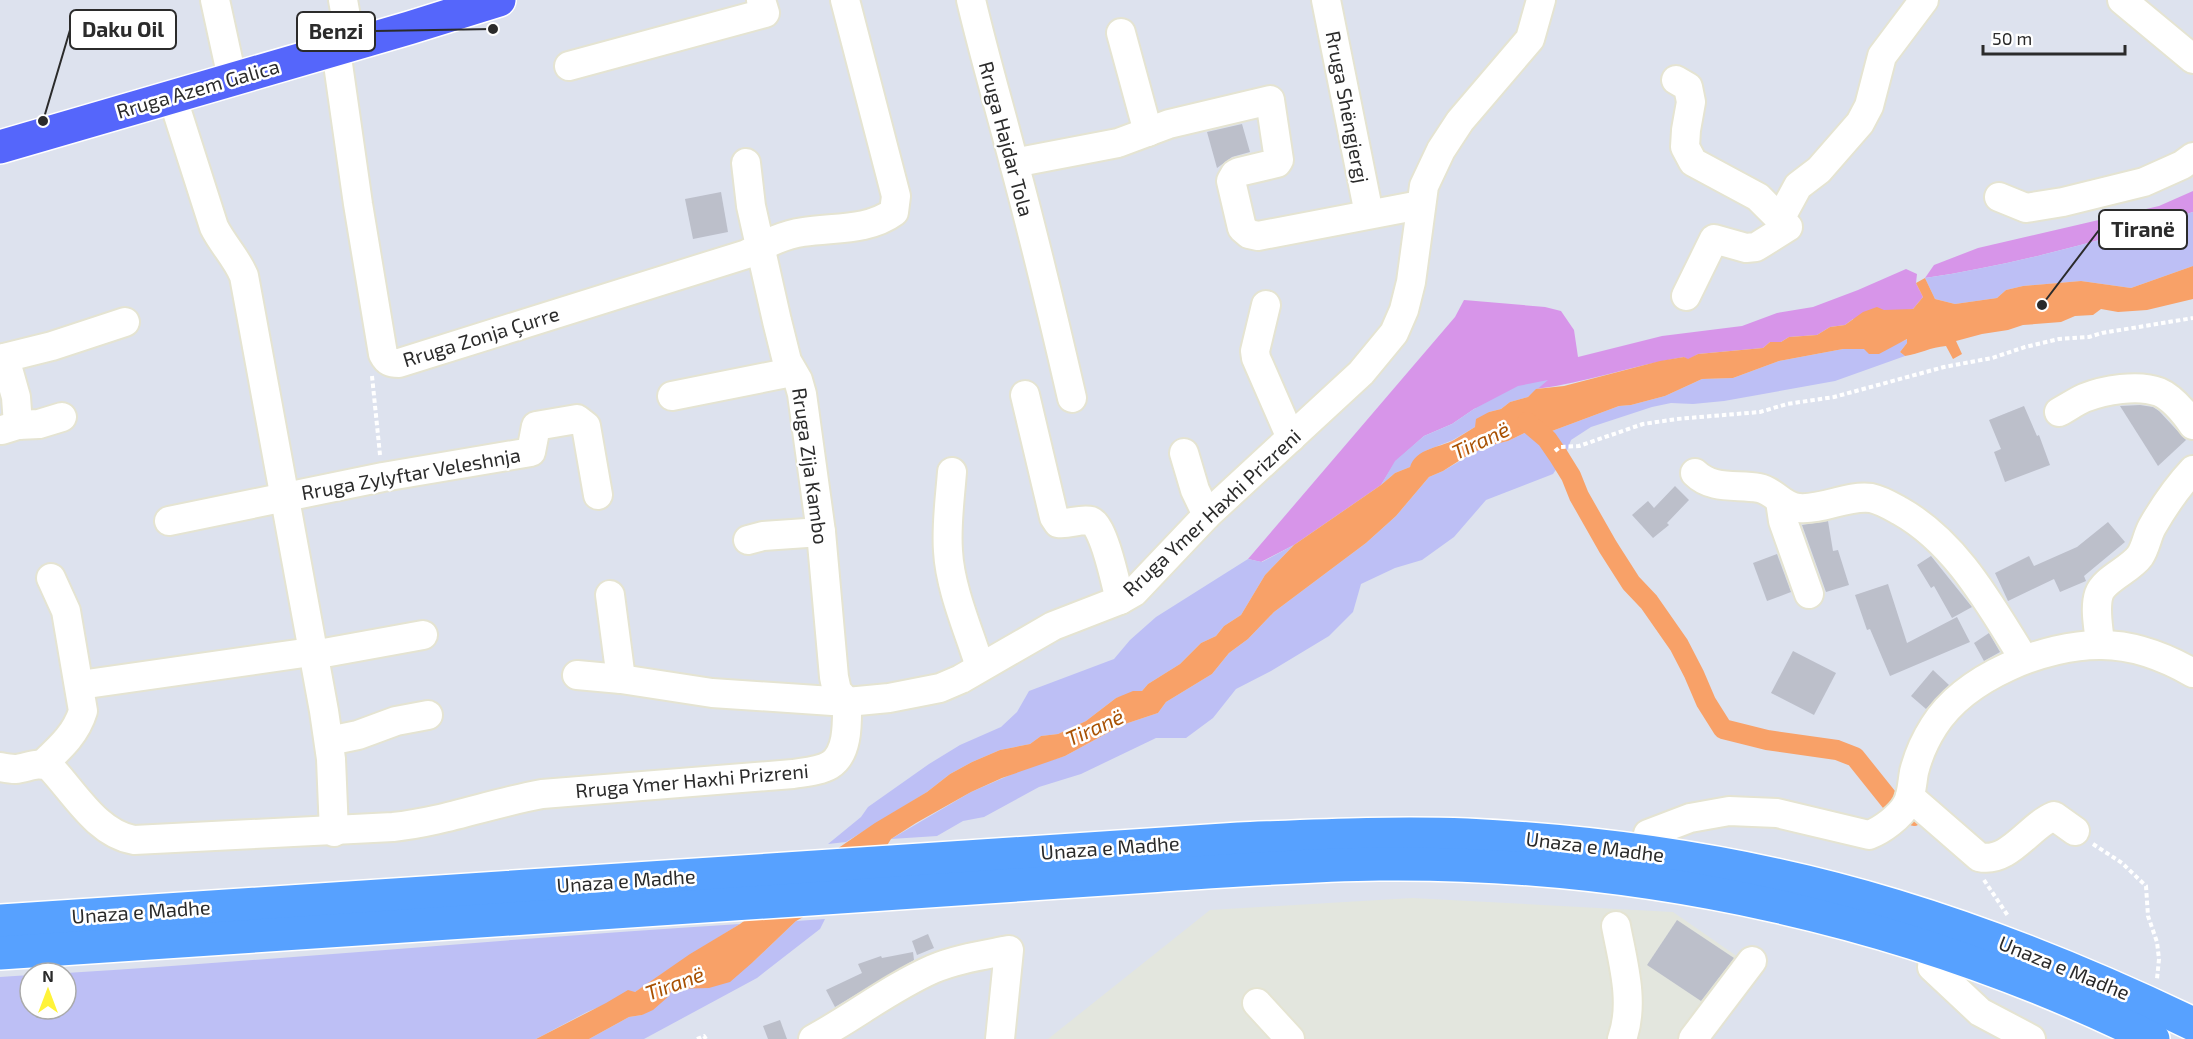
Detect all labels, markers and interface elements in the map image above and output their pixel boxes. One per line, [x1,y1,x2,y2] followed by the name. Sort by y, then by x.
[70,10,176,49] callout: Daku Oil
[297,12,375,51] callout: Benzi
[82,16,164,41] text: Daku Oil
[309,18,363,43] text: Benzi
[1983,18,2126,56] scale bar
[1992,27,2032,49] text: 50 m
[1321,29,1374,185] street label: Rruga Shëngjergj
[114,53,282,123] street label: Rruga Azem Galica
[975,59,1039,219] street label: Rruga Hajdar Tola
[2099,210,2187,249] callout: Tiranë
[2111,216,2175,241] text: Tiranë
[400,301,562,372] street label: Rruga Zonja Çurre
[788,386,834,546] street label: Rruga Zija Kambo
[1448,415,1513,464] water label: Tiranë
[1117,424,1305,601] street label: Rruga Ymer Haxhi Prizreni
[299,442,522,504] street label: Rruga Zylyftar Veleshnja
[1062,703,1127,750] water label: Tiranë
[574,758,810,802] street label: Rruga Ymer Haxhi Prizreni
[1525,826,1666,866] street label: Unaza e Madhe
[1040,830,1180,864] street label: Unaza e Madhe
[556,863,696,897] street label: Unaza e Madhe
[71,894,211,928] street label: Unaza e Madhe
[1995,930,2133,1004] street label: Unaza e Madhe
[642,960,707,1005] water label: Tiranë
[18,961,78,1021] north arrow
[42,966,54,985] text: N

